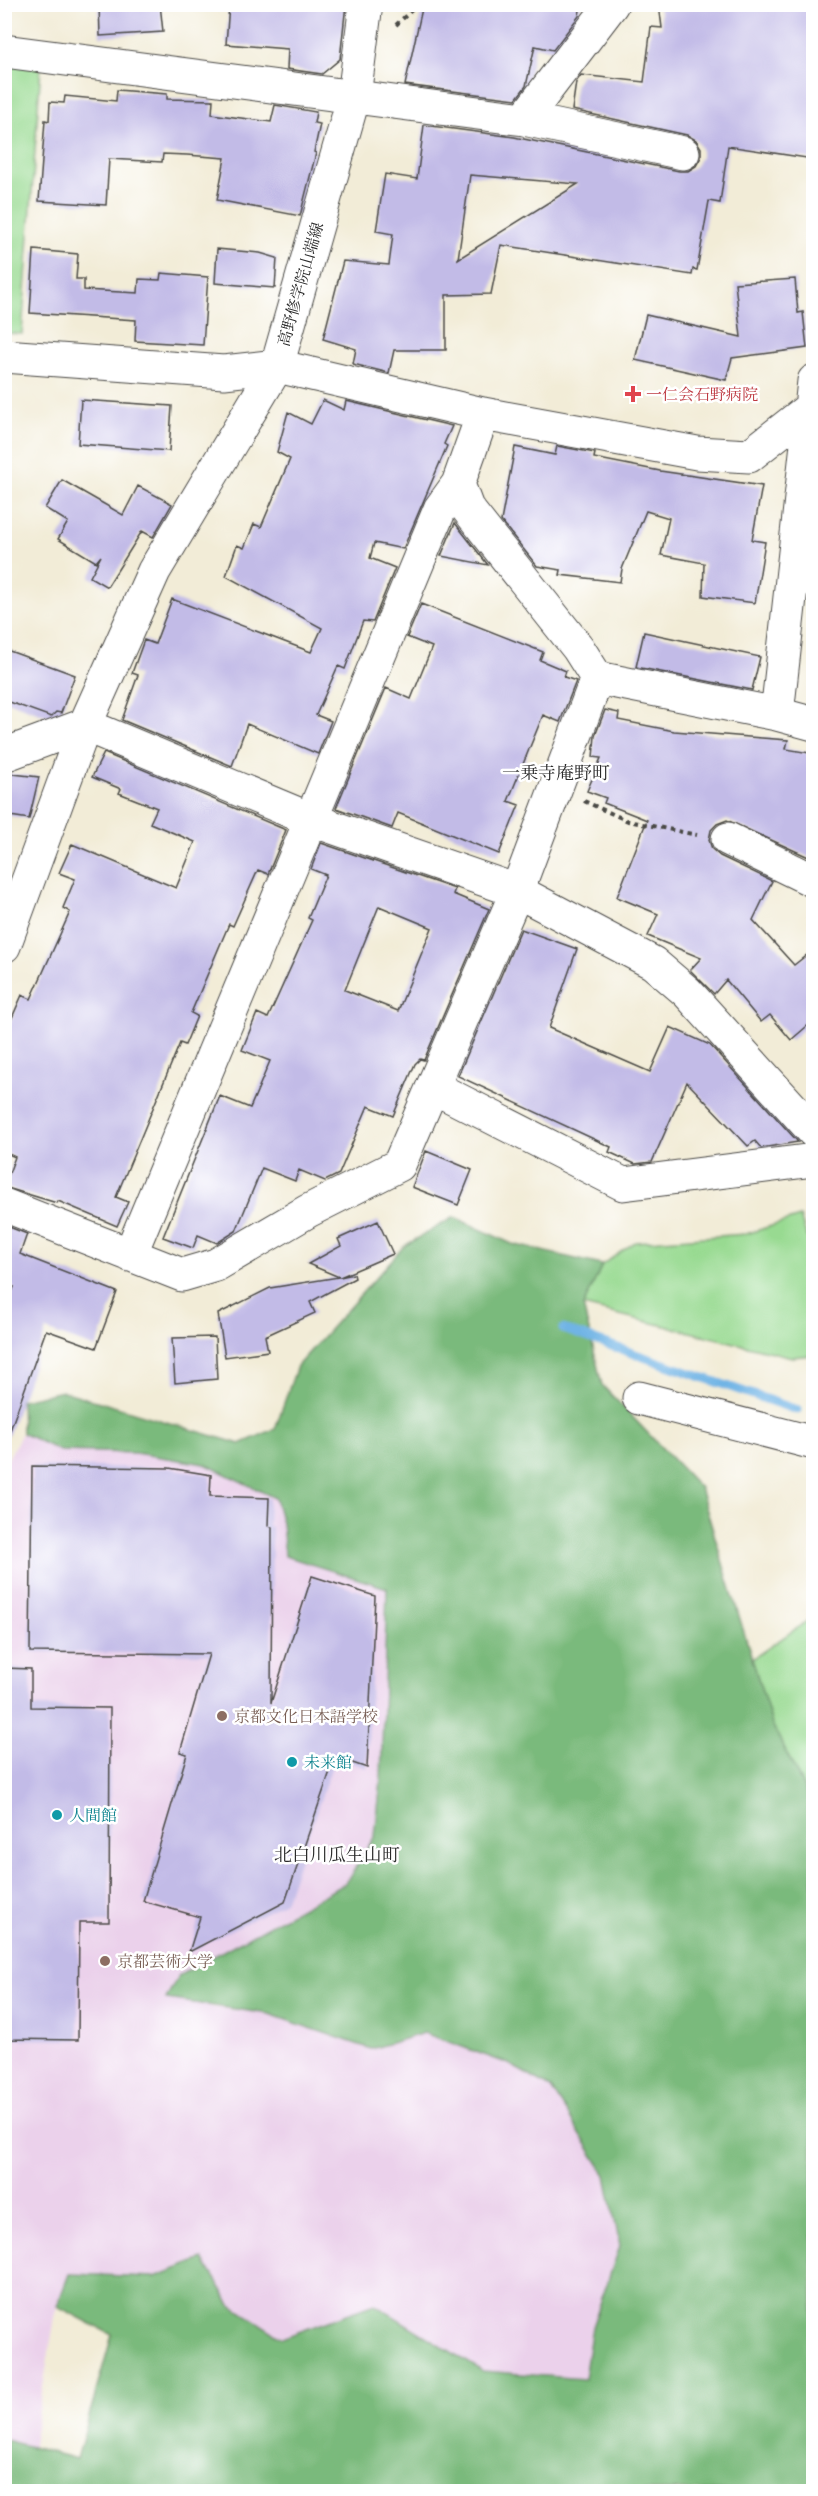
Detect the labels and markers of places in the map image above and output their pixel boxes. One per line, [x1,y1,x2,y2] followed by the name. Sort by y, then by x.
[646,384,758,404] place label: 一仁会石野病院
[624,385,642,403] marker: 一仁会石野病院
[234,1706,378,1726] place label: 京都文化日本語学校
[215,1709,229,1723] marker: 京都文化日本語学校
[304,1752,352,1772] place label: 未来館
[285,1755,299,1769] marker: 未来館
[69,1805,117,1825] place label: 人間館
[50,1808,64,1822] marker: 人間館
[117,1951,213,1971] place label: 京都芸術大学
[98,1954,112,1968] marker: 京都芸術大学

